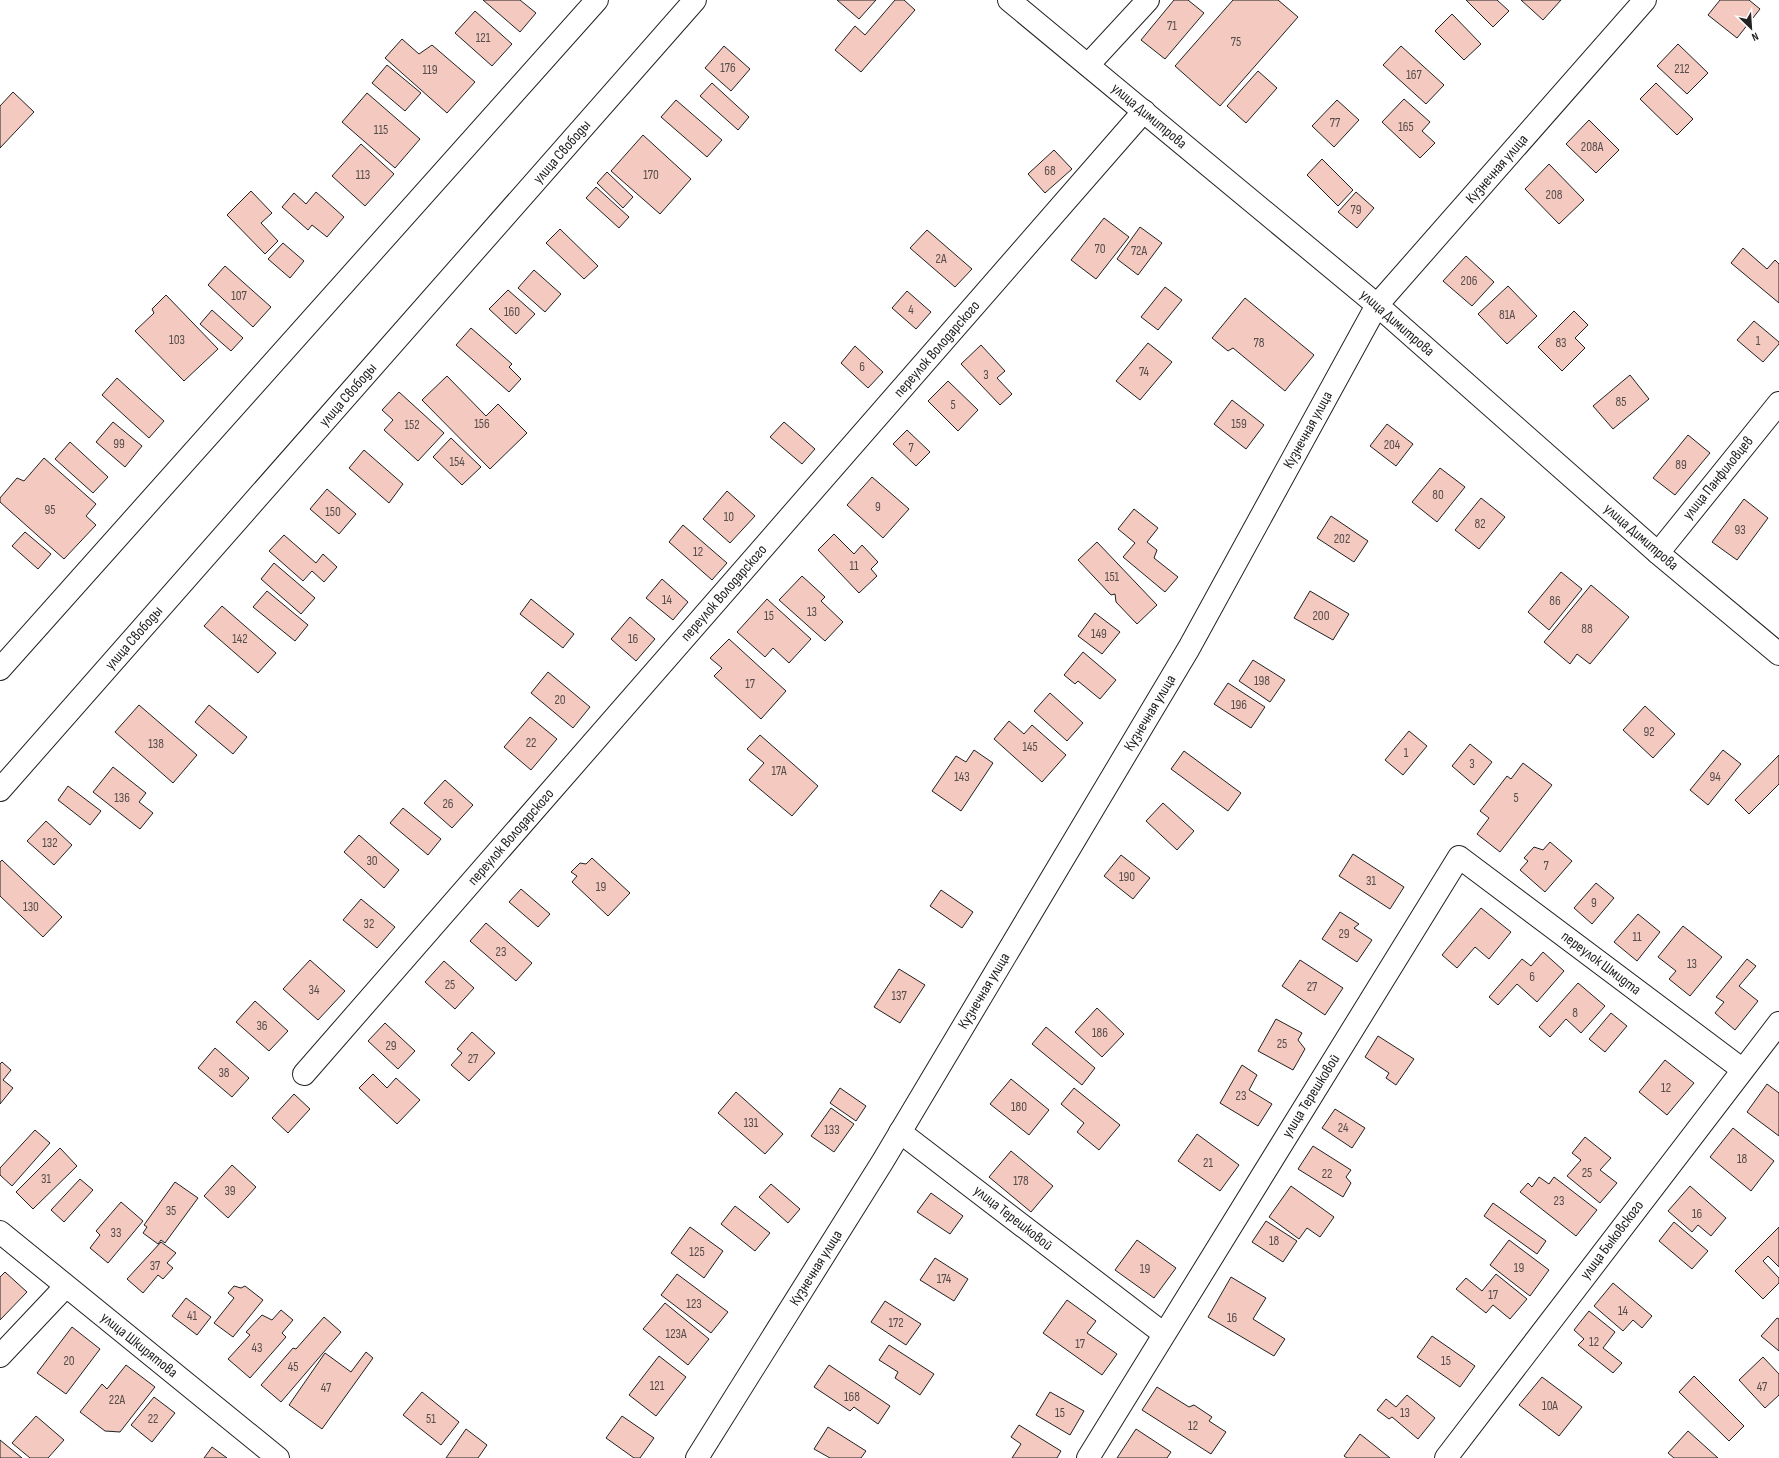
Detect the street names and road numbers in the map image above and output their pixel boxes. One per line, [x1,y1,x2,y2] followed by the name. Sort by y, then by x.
[1107,79,1191,153] street label: улица Димитрова
[529,116,595,188] street label: улица Свободы
[1462,130,1532,208] street label: Кузнечная улица
[1356,285,1438,361] street label: улица Димитрова
[890,297,984,401] street label: переулок Володарского
[315,359,381,431] street label: улица Свободы
[1279,388,1337,472] street label: Кузнечная улица
[1679,432,1757,524] street label: улица Панфиловцев
[1600,499,1682,575] street label: улица Димитрова
[677,541,771,645] street label: переулок Володарского
[101,602,167,674] street label: улица Свободы
[1120,671,1180,755] street label: Кузнечная улица
[464,785,558,889] street label: переулок Володарского
[1557,927,1645,999] street label: переулок Шмидта
[954,949,1014,1033] street label: Кузнечная улица
[1278,1051,1344,1141] street label: улица Терешковой
[970,1181,1056,1255] street label: улица Терешковой
[1576,1197,1648,1283] street label: улица Быковского
[785,1227,847,1309] street label: Кузнечная улица
[97,1308,182,1382] street label: улица Шкирятова

